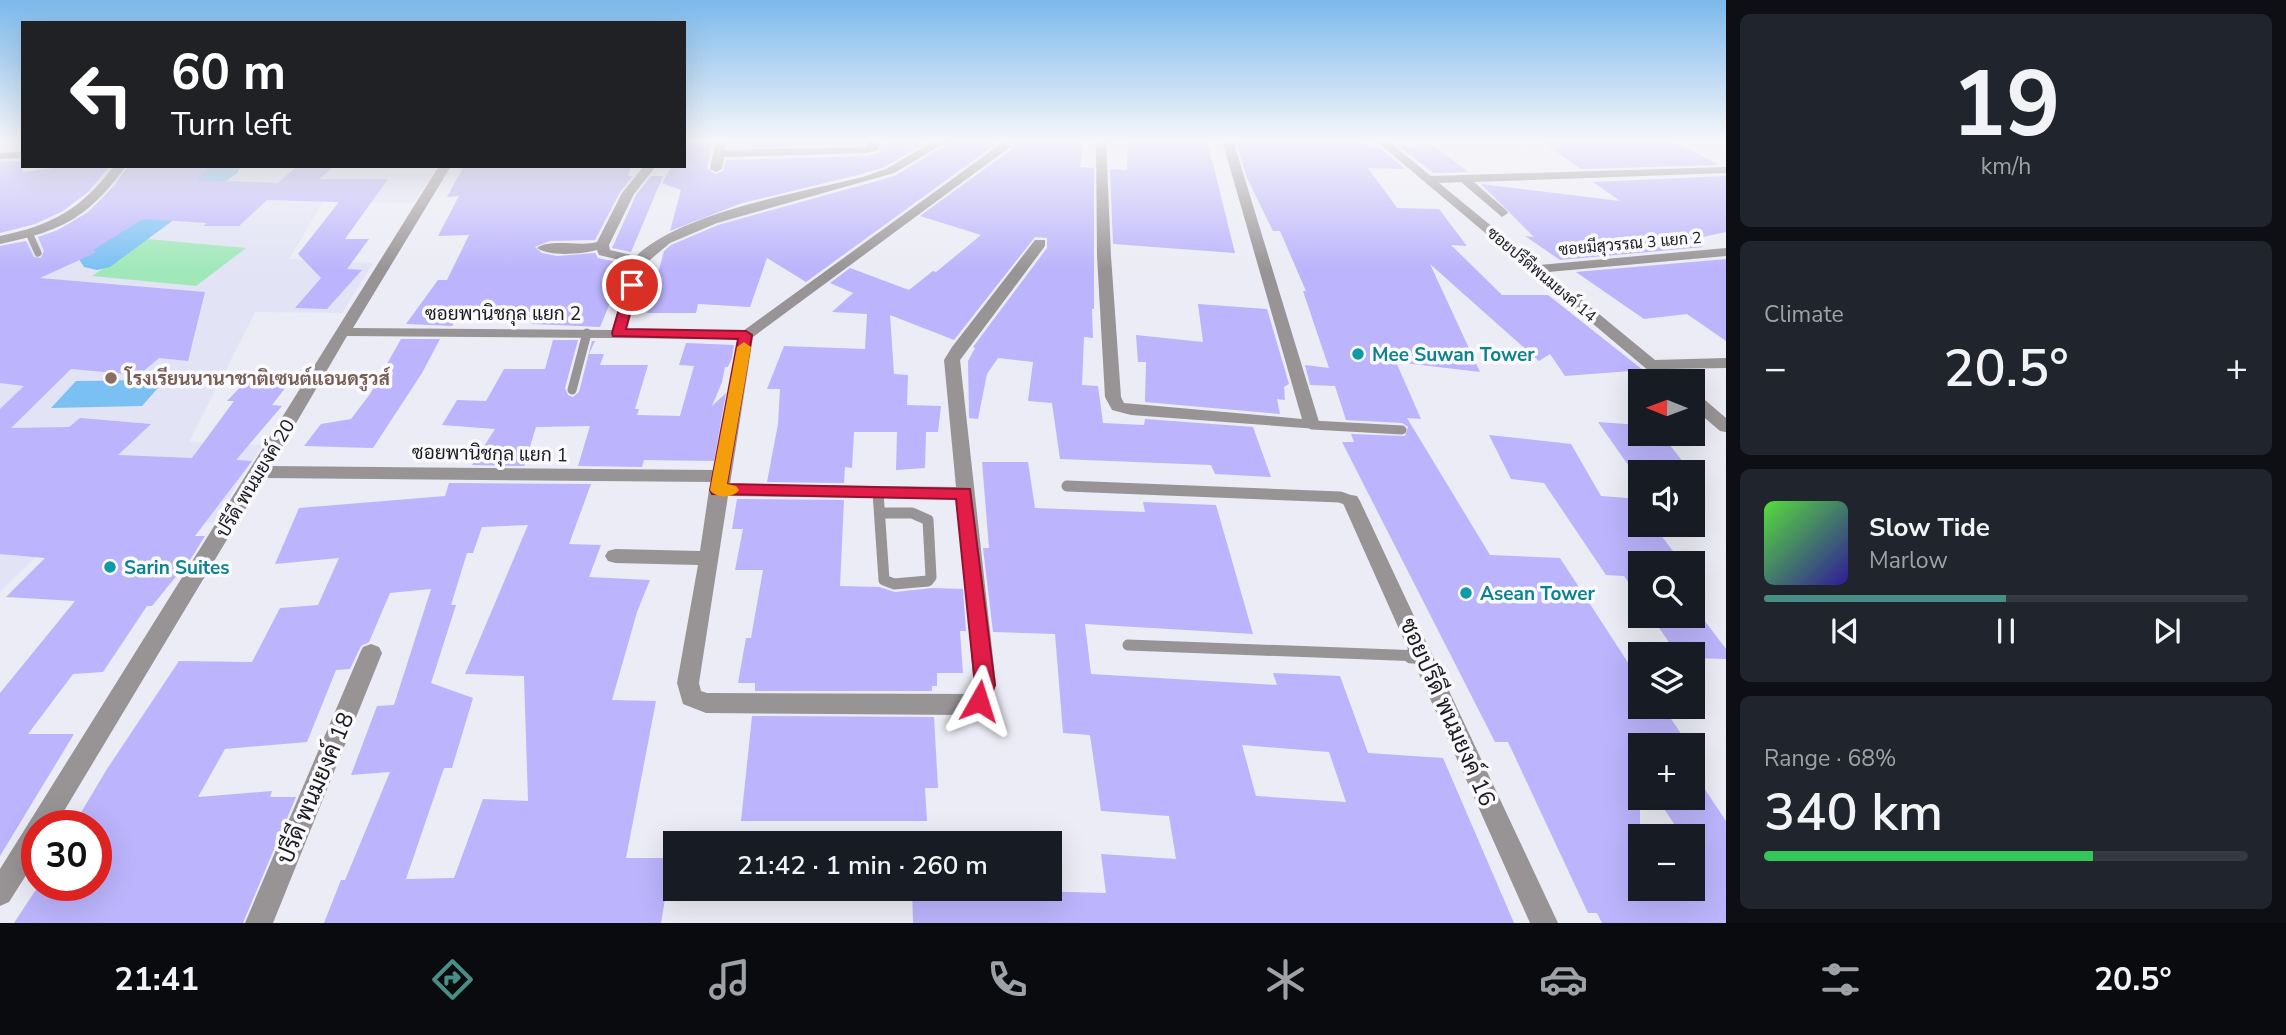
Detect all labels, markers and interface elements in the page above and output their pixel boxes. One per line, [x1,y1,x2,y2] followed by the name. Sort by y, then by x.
[171,39,286,106] text: 60 m
[1951,43,2061,167] text: 19
[56,49,147,140] icon: left
[171,103,291,146] text: Turn left
[1981,151,2031,182] text: km/h
[1482,221,1602,327] street label: ซอยปรีดีพนมยงค์ 14
[1557,226,1703,261] street label: ซอยมีสุวรรณ 3 แยก 2
[602,255,662,315] pin
[613,266,651,304] icon: arrive
[1764,299,1844,330] text: Climate
[425,301,581,327] street label: ซอยพานิชกุล แยก 2
[1943,333,2069,404] text: 20.5°
[1372,342,1535,368] place label: Mee Suwan Tower
[1764,343,1787,394] text: −
[2225,343,2248,394] text: +
[1350,346,1366,362] marker: Mee Suwan Tower
[124,366,391,392] place label: โรงเรียนนานาชาติเซนต์แอนดรูวส์
[1628,369,1704,446] north arrow
[1628,369,1705,901] map controls
[103,370,119,386] marker: โรงเรียนนานาชาติเซนต์แอนดรูวส์
[210,414,301,543] street label: ปรีดี พนมยงค์ 20
[412,440,568,468] street label: ซอยพานิชกุล แยก 1
[1628,460,1705,537] button: sound
[1869,510,1990,545] text: Slow Tide
[1869,545,1948,576] text: Marlow
[1628,551,1705,628] button: search
[124,555,230,581] place label: Sarin Suites
[102,559,118,575] marker: Sarin Suites
[1480,581,1596,607] place label: Asean Tower
[1458,585,1474,601] marker: Asean Tower
[1826,612,1864,650] icon: previous
[1987,612,2025,650] icon: pause
[2148,612,2186,650] icon: next
[1392,613,1504,811] street label: ซอยปรีดี พนมยงค์ 16
[1628,642,1705,719] button: layers
[942,664,1016,738] position arrow
[269,707,361,869] street label: ปรีดี พนมยงค์ 18
[1628,733,1705,810] button: +
[1764,743,1896,774] text: Range · 68%
[1764,777,1943,848] text: 340 km
[21,810,112,901] speed limit sign: 30
[1628,824,1705,901] button: −
[737,848,988,883] text: 21:42 · 1 min · 260 m
[428,955,477,1004] icon: directions
[705,955,754,1004] icon: music
[983,955,1032,1004] icon: phone
[1261,955,1310,1004] icon: climate
[1539,955,1588,1004] icon: car
[1816,955,1865,1004] icon: filters
[114,958,199,1001] text: 21:41
[2094,958,2172,1001] text: 20.5°

